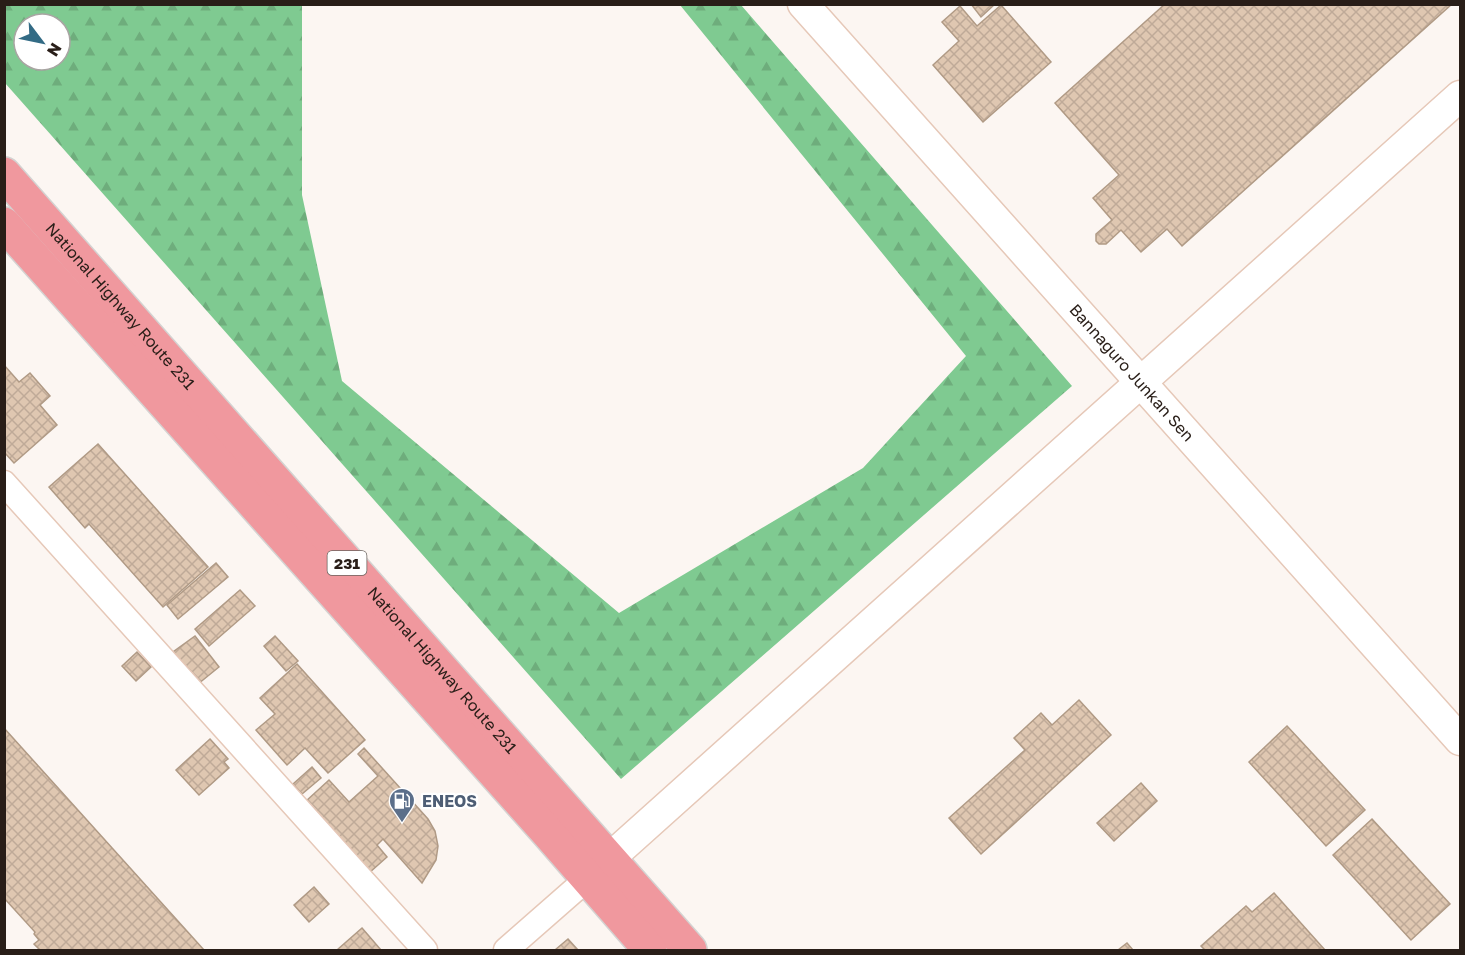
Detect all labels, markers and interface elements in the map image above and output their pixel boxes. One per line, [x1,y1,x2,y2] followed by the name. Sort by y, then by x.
[12,12,72,72] north arrow
[43,39,66,60] text: N
[42,218,200,394] street label: National Highway Route 231
[1065,300,1198,445] street label: Bannaguro Junkan Sen
[328,551,366,575] road number: 231
[363,582,522,758] street label: National Highway Route 231
[387,786,417,824] fuel station icon: ENEOS
[422,791,477,811] place label: ENEOS

